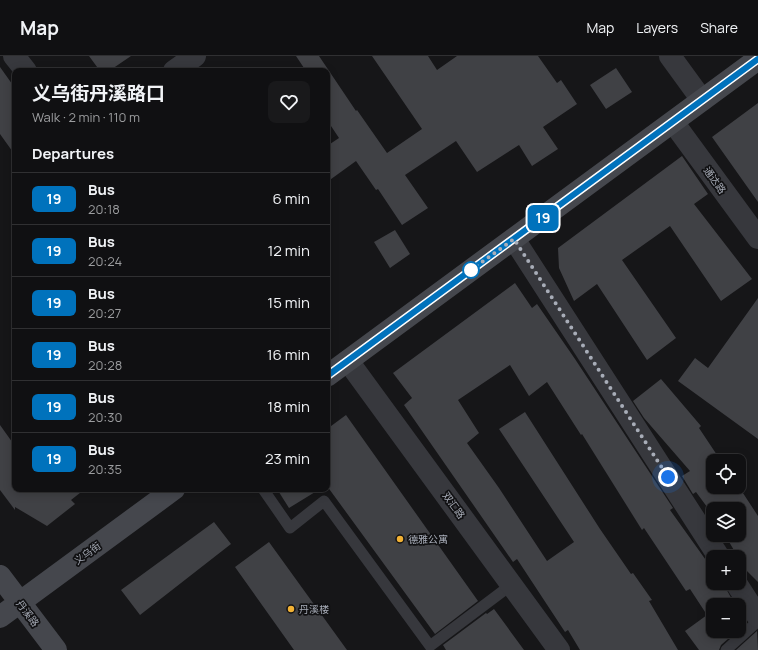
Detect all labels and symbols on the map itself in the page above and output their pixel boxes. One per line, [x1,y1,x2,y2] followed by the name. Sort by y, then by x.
[701,164,729,196] street label: 通达路
[525,205,561,231] line badge: 19
[462,261,480,279] unlabelled marker
[658,467,678,487] your location
[440,489,468,521] street label: 双汇路
[408,532,448,546] place label: 德雅公寓
[395,534,405,544] marker: 德雅公寓
[71,539,103,567] street label: 义乌街
[13,597,43,629] street label: 丹溪路
[299,602,329,616] place label: 丹溪楼
[286,604,296,614] marker: 丹溪楼

